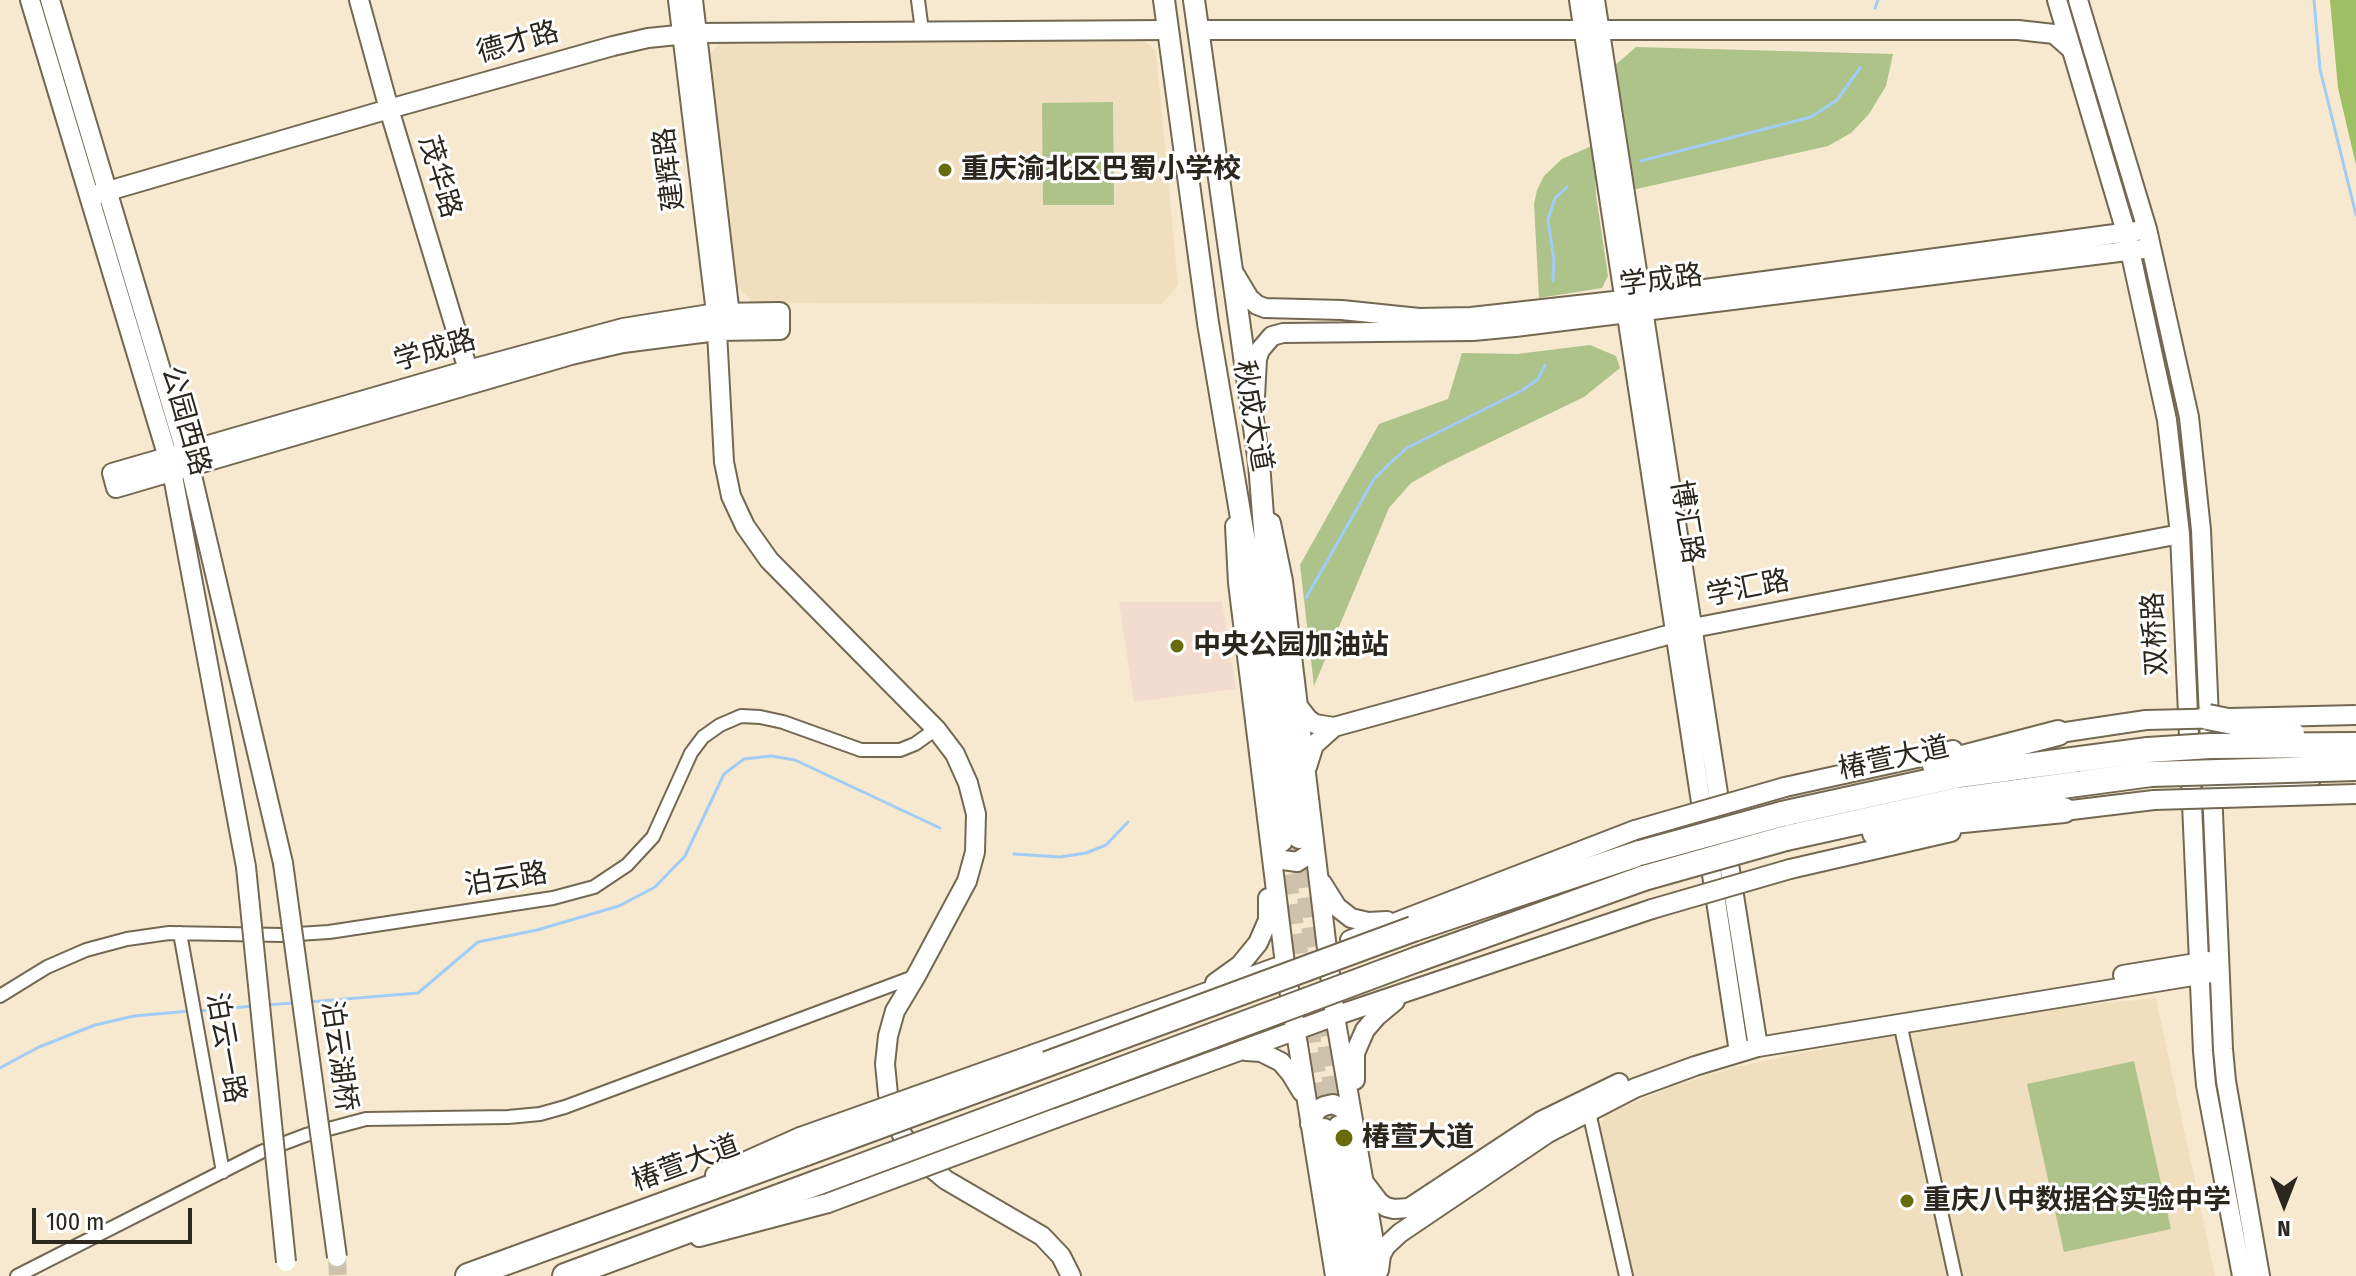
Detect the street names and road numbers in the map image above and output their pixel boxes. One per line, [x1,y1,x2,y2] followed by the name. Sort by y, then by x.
[473,15,563,71] street label: 德才路
[648,125,692,213] street label: 建辉路
[411,132,467,222] street label: 茂华路
[1617,259,1705,303] street label: 学成路
[390,323,480,379] street label: 学成路
[1226,358,1278,474] street label: 秋成大道
[153,363,217,479] street label: 公园西路
[1663,478,1709,566] street label: 博汇路
[1704,564,1792,614] street label: 学汇路
[2137,591,2175,677] street label: 双桥路
[1836,731,1952,787] street label: 椿萱大道
[462,857,550,903] street label: 泊云路
[199,990,251,1106] street label: 泊云一路
[314,998,362,1114] street label: 泊云湖桥
[628,1129,744,1199] street label: 椿萱大道

